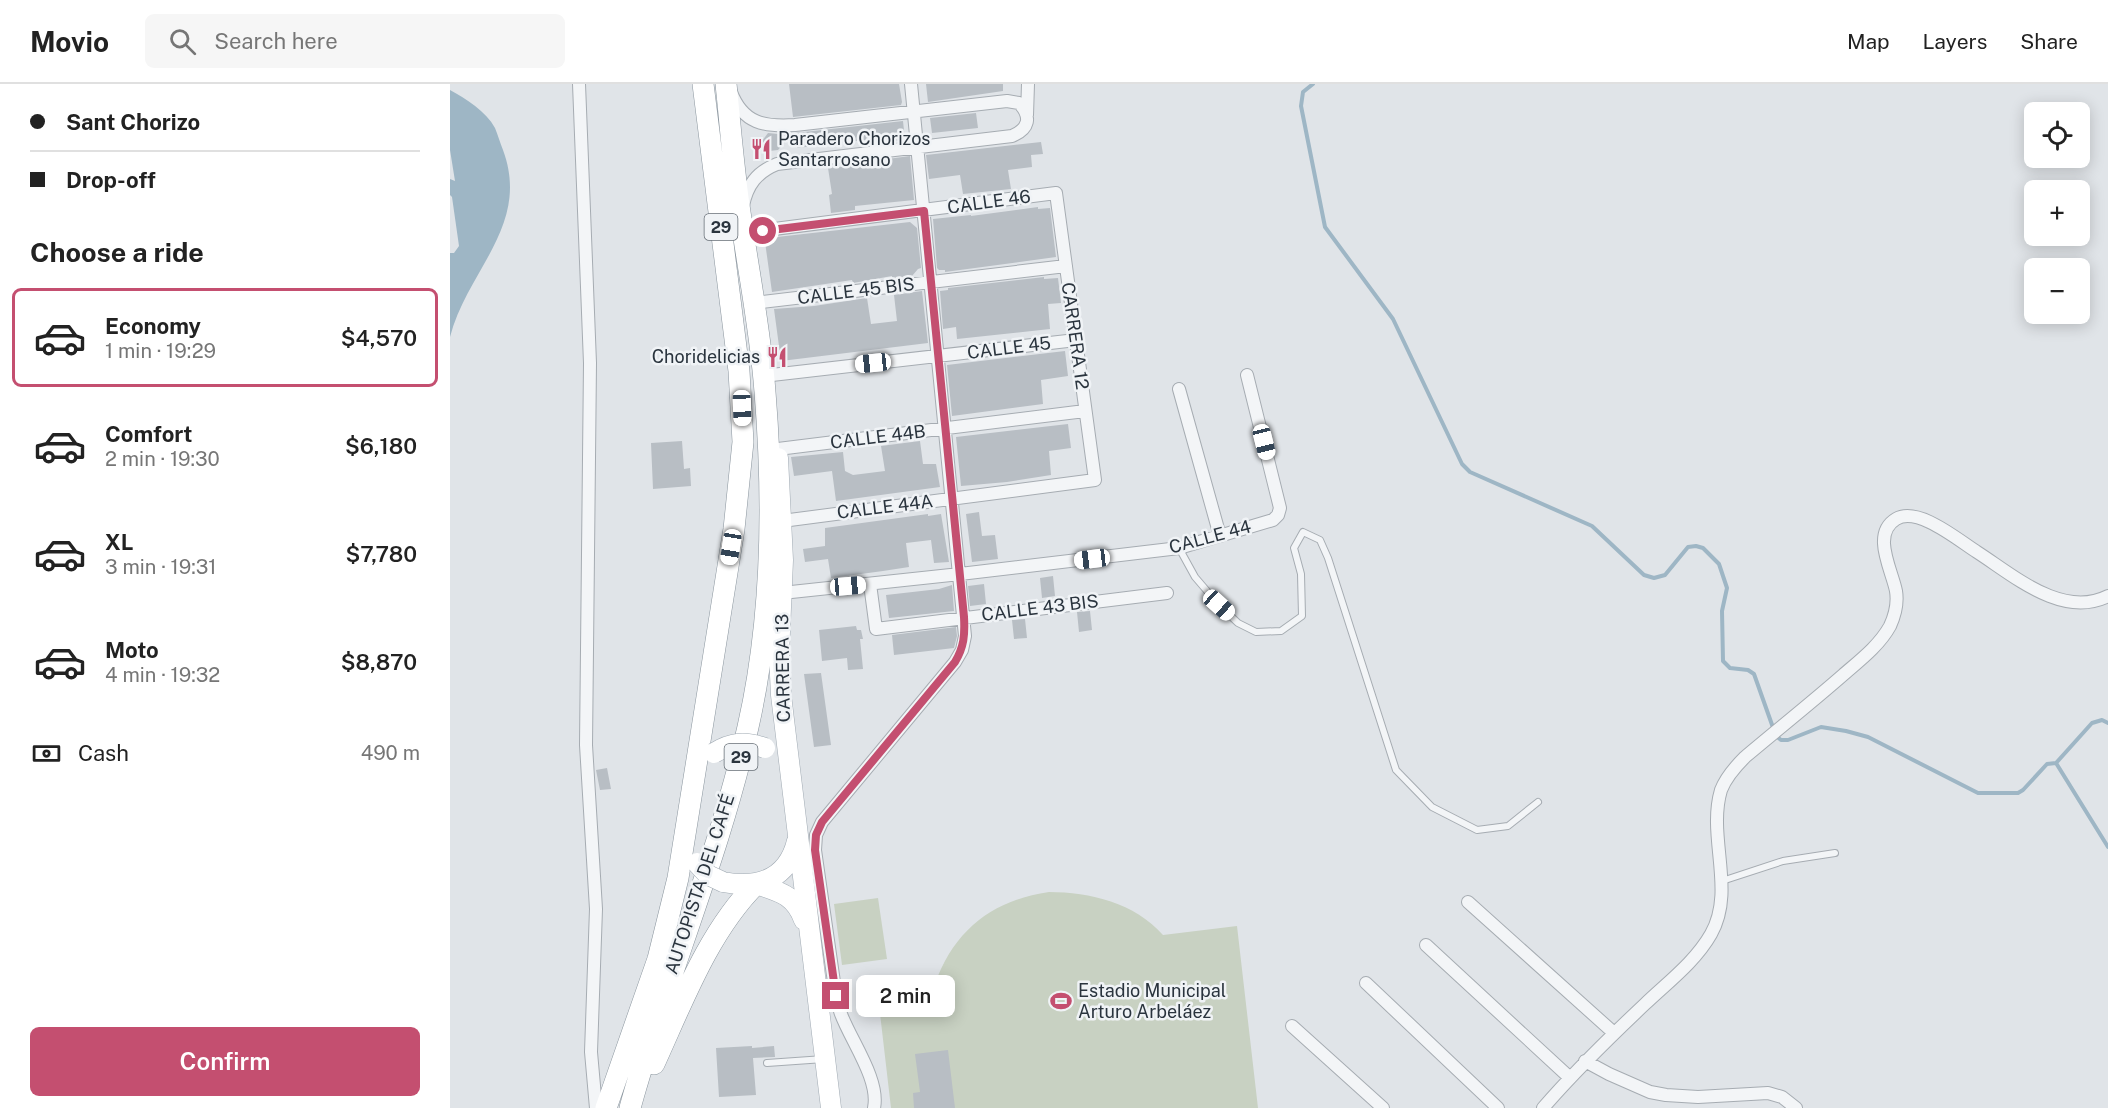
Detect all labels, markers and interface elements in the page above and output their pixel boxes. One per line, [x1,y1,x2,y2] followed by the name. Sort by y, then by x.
[145,14,565,68] search box
[30,25,109,58] text: Movio
[166,25,199,58] icon: search
[214,28,338,54] text: Search here
[1847,29,1890,54] text: Map
[1923,29,1987,54] text: Layers
[2020,29,2078,54] text: Share
[2024,102,2090,324] map controls
[2024,102,2090,168] button: locate
[66,109,200,135] text: Sant Chorizo
[778,128,930,170] place label: Paradero Chorizos Santarrosano
[749,137,773,161] restaurant icon: Paradero Chorizos Santarrosano
[66,167,156,193] text: Drop-off
[2024,180,2090,246] button: +
[946,185,1032,218] street label: CALLE 46
[704,214,738,240] road number: 29
[749,217,776,244] route start
[30,236,204,268] text: Choose a ride
[2024,258,2090,324] button: −
[796,273,916,308] street label: CALLE 45 BIS
[1058,281,1093,391] street label: CARRERA 12
[33,311,87,365] icon: car
[105,313,201,339] text: Economy
[341,325,417,351] text: $4,570
[966,332,1052,363] street label: CALLE 45
[105,339,216,363] text: 1 min · 19:29
[765,345,789,369] restaurant icon: Choridelicias
[652,346,760,367] place label: Choridelicias
[854,352,892,374] car
[732,390,752,426] car
[33,419,87,473] icon: car
[829,420,927,453] street label: CALLE 44B
[105,421,192,447] text: Comfort
[1251,422,1277,462] car
[345,433,417,459] text: $6,180
[105,447,220,471] text: 2 min · 19:30
[836,490,934,523] street label: CALLE 44A
[1167,516,1253,558] street label: CALLE 44
[33,527,87,581] icon: car
[719,528,743,566] car
[105,529,133,555] text: XL
[346,541,417,567] text: $7,780
[1073,548,1111,570] car
[105,555,216,579] text: 3 min · 19:31
[829,575,867,597] car
[1200,586,1238,624] car
[980,590,1100,625] street label: CALLE 43 BIS
[771,614,794,723] street label: CARRERA 13
[33,635,87,689] icon: car
[105,637,159,663] text: Moto
[341,649,417,675] text: $8,870
[105,663,220,687] text: 4 min · 19:32
[30,737,63,770] icon: cash
[78,740,129,766] text: Cash
[361,741,420,765] text: 490 m
[724,744,758,770] road number: 29
[659,791,739,977] street label: AUTOPISTA DEL CAFÉ
[857,975,956,1017] callout: 2 min
[1078,980,1226,1022] place label: Estadio Municipal Arturo Arbeláez
[822,982,849,1009] route end
[880,984,931,1008] text: 2 min
[1049,989,1073,1013] sports icon: Estadio Municipal Arturo Arbeláez
[30,1027,420,1096] button: Confirm

